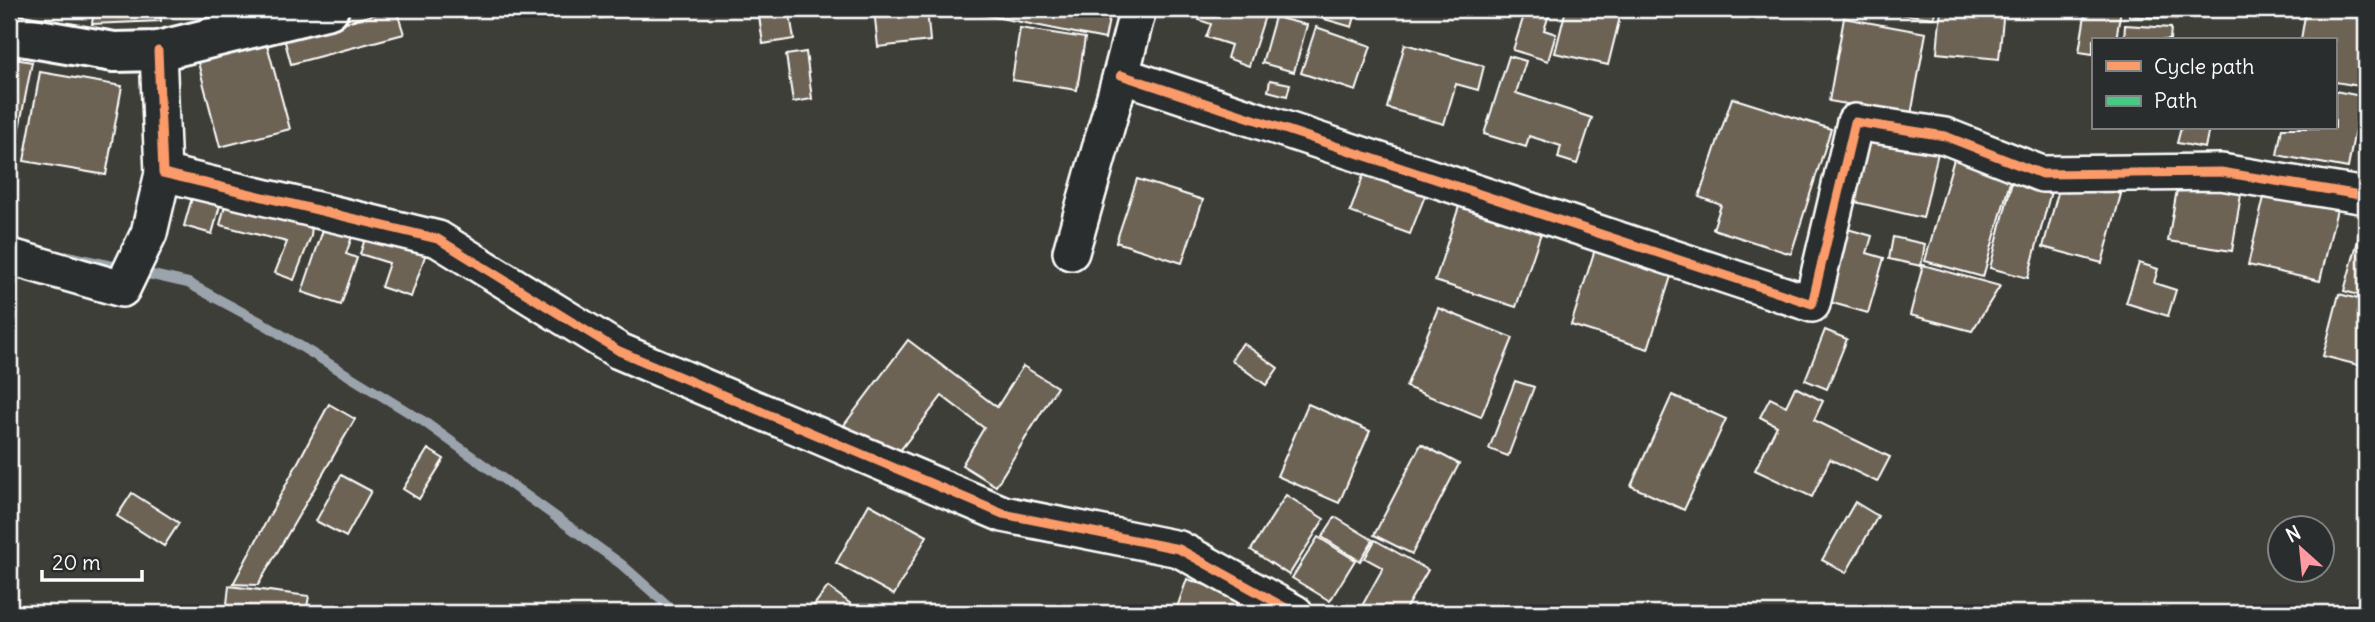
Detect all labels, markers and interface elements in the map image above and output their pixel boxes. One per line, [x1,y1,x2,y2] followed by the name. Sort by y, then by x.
[2092,38,2336,130] legend
[2154,53,2254,80] text: Cycle path
[2154,87,2197,114] text: Path
[2266,514,2336,584] north arrow
[2282,520,2305,548] text: N
[42,538,142,582] scale bar
[52,549,101,576] text: 20 m

